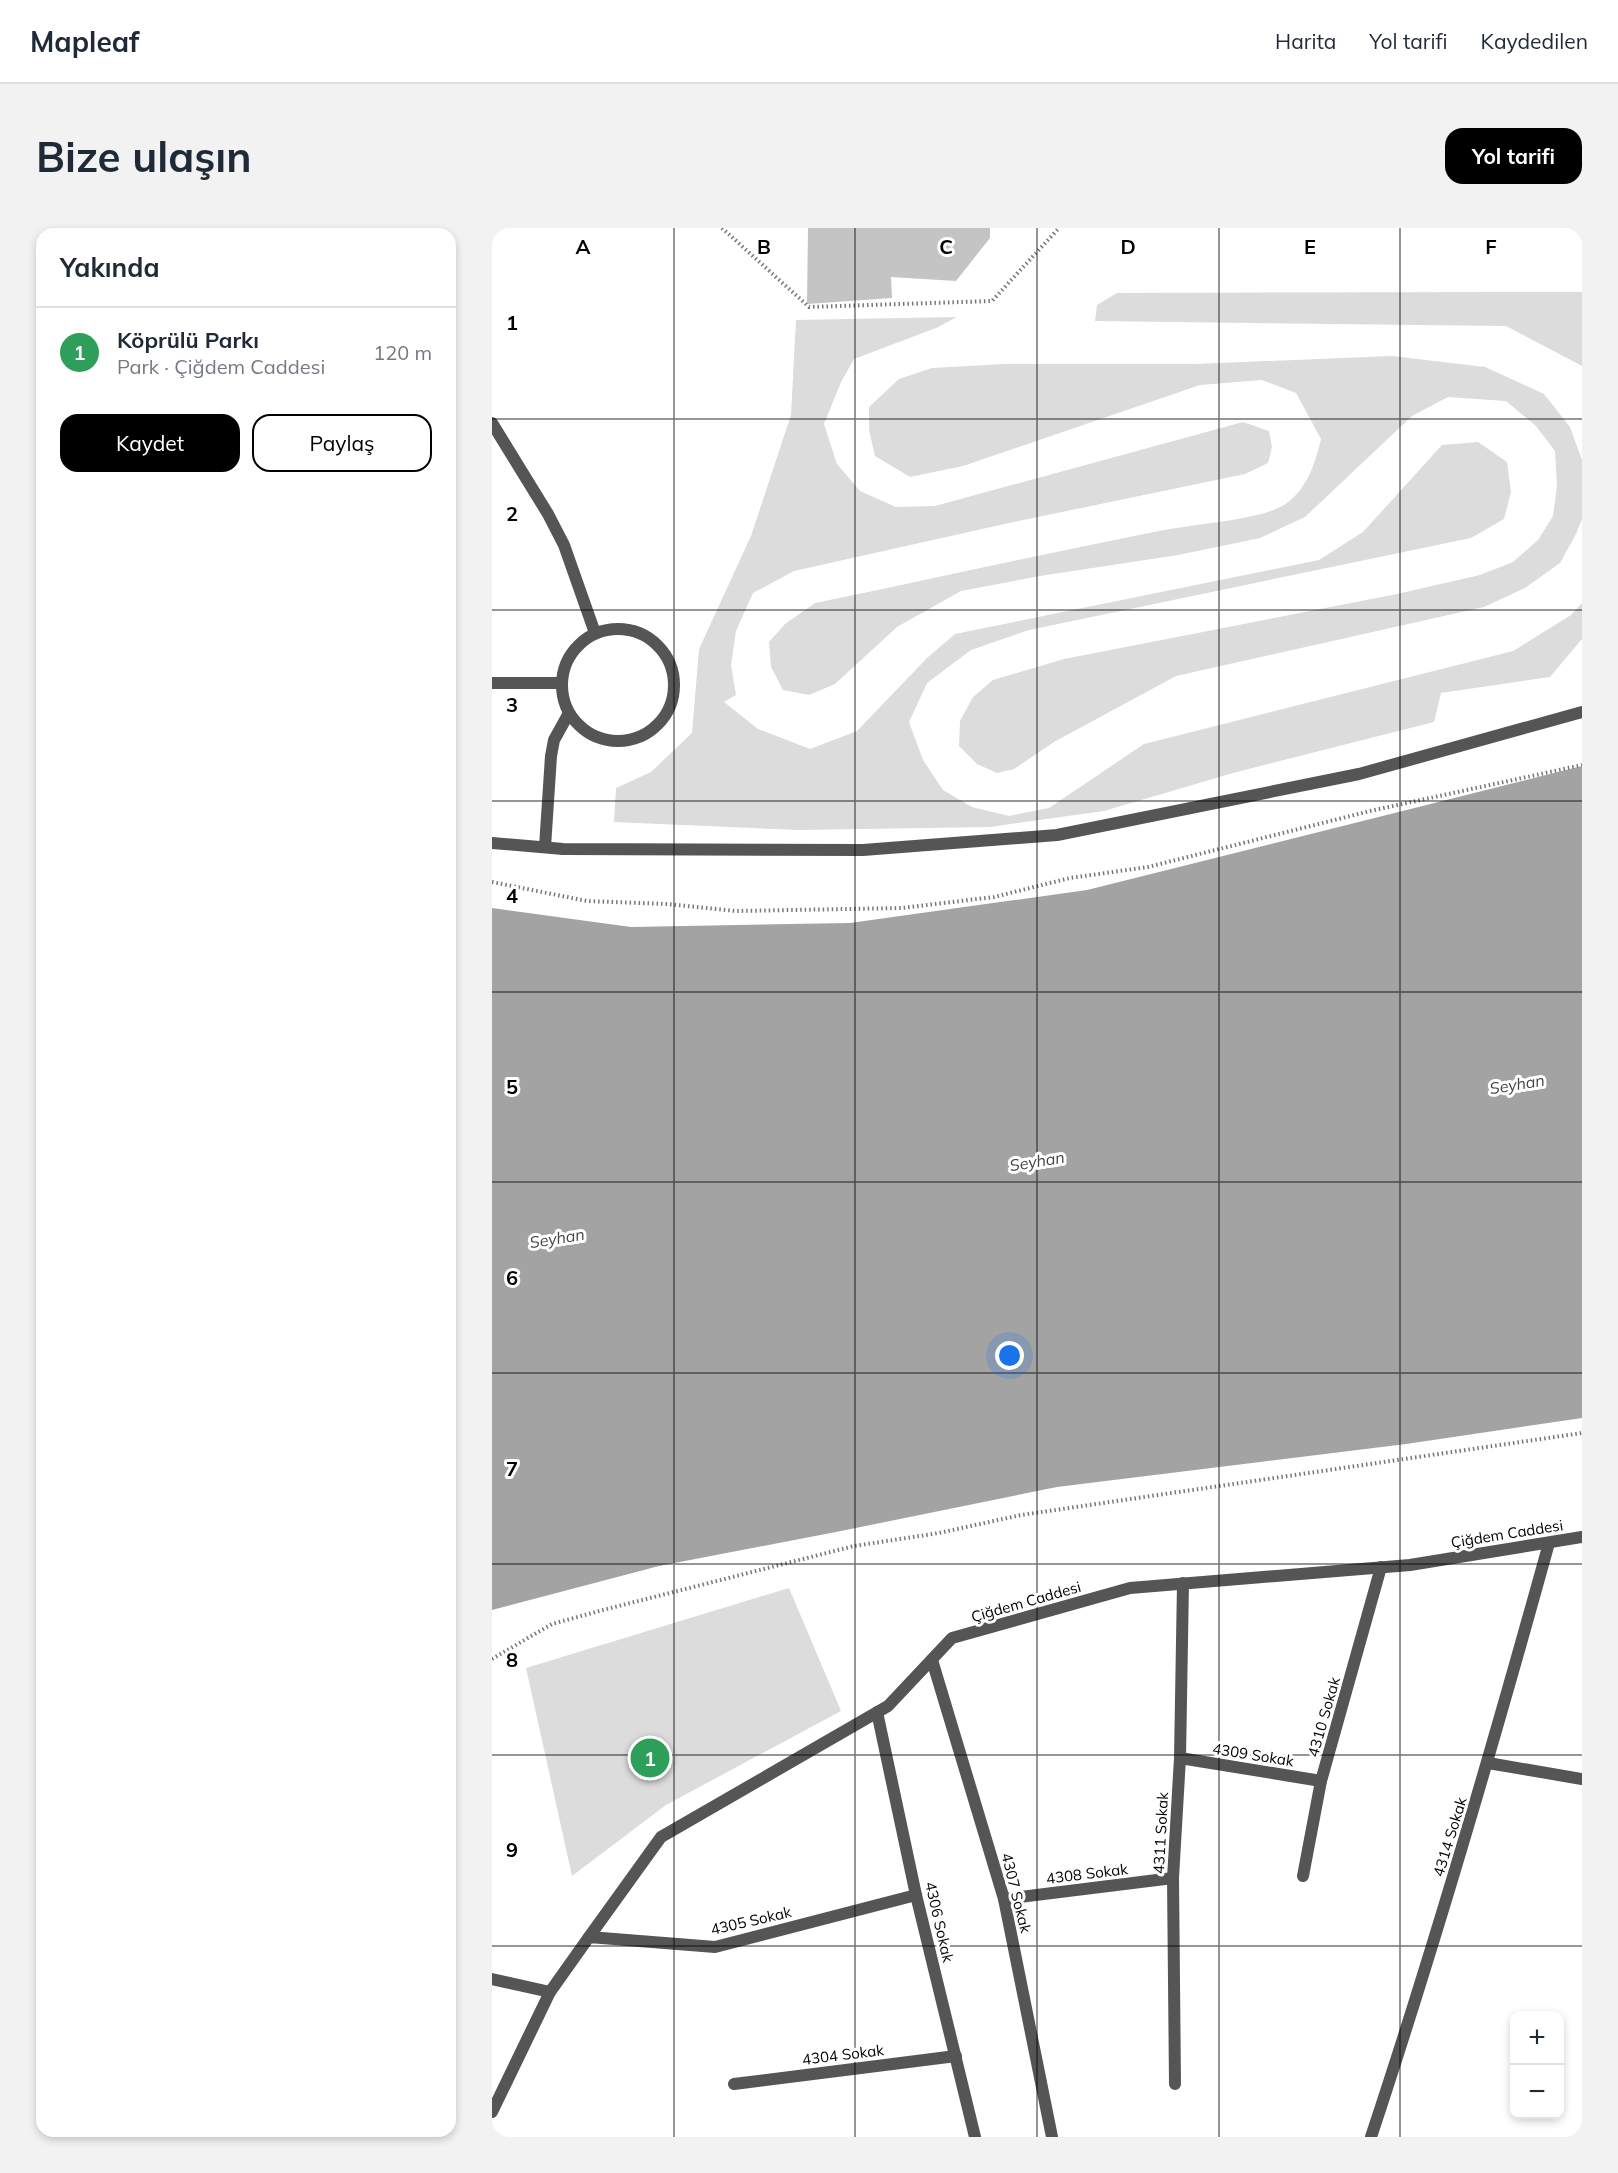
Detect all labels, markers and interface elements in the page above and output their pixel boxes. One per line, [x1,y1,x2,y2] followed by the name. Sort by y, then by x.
[30,24,139,59] text: Mapleaf
[1275,28,1336,54] text: Harita
[1369,28,1448,54] text: Yol tarifi
[1481,28,1588,54] text: Kaydedilen
[1445,128,1582,184] button: Yol tarifi
[36,130,252,183] text: Bize ulaşın
[576,234,591,259] text: A
[757,234,771,259] text: B
[939,234,953,259] text: C
[1120,234,1136,259] text: D
[1304,234,1316,259] text: E
[1485,234,1497,259] text: F
[60,251,160,284] text: Yakında
[506,310,518,335] text: 1
[117,326,259,354] text: Köprülü Parkı
[74,340,86,365] text: 1
[373,340,432,365] text: 120 m
[117,354,325,379] text: Park · Çiğdem Caddesi
[60,414,240,472] button: Kaydet
[252,414,432,472] button: Paylaş
[506,501,518,526] text: 2
[506,692,518,717] text: 3
[506,883,518,908] text: 4
[1488,1070,1546,1098] water label: Seyhan
[506,1074,518,1099] text: 5
[1008,1147,1066,1175] water label: Seyhan
[528,1224,586,1252] water label: Seyhan
[506,1265,518,1290] text: 6
[995,1341,1024,1370] your location
[506,1456,518,1481] text: 7
[1449,1515,1564,1552] street label: Çiğdem Caddesi
[969,1577,1083,1626] street label: Çiğdem Caddesi
[506,1647,518,1672] text: 8
[1303,1674,1344,1759] street label: 4310 Sokak
[630,1736,670,1780] pin: 1
[1211,1739,1295,1770] street label: 4309 Sokak
[1149,1791,1172,1875] street label: 4311 Sokak
[1428,1795,1471,1879] street label: 4314 Sokak
[506,1837,518,1862] text: 9
[997,1851,1036,1935] street label: 4307 Sokak
[1045,1859,1129,1888] street label: 4308 Sokak
[921,1880,958,1964] street label: 4306 Sokak
[709,1902,793,1939] street label: 4305 Sokak
[1510,2011,1564,2119] map controls
[1510,2011,1564,2065] button: +
[801,2040,885,2069] street label: 4304 Sokak
[1510,2065,1564,2119] button: −

